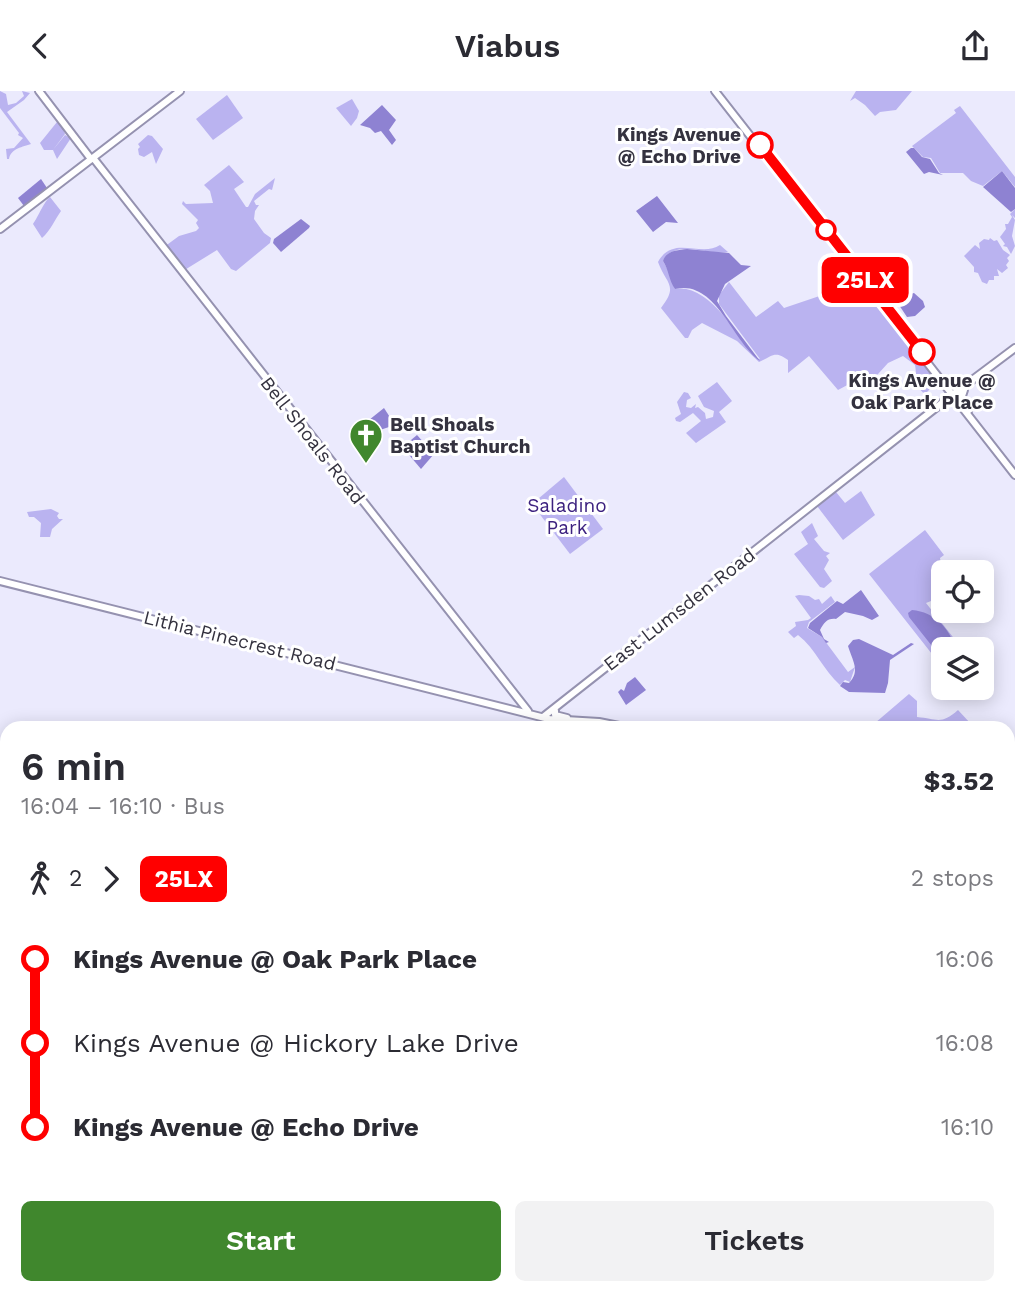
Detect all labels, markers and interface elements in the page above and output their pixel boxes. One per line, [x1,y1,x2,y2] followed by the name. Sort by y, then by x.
[21,27,59,65] icon: back
[455,27,560,65] text: Viabus
[956,27,994,65] icon: share
[617,123,741,168] place label: Kings Avenue @ Echo Drive
[747,132,773,158] marker: Kings Avenue @ Echo Drive
[816,220,836,240] unlabelled marker
[816,257,914,303] line badge: 25LX
[836,266,894,294] text: 25LX
[909,339,935,365] marker: Kings Avenue @ Oak Park Place
[848,369,996,414] place label: Kings Avenue @ Oak Park Place
[256,372,370,509] street label: Bell Shoals Road
[390,413,531,458] place label: Bell Shoals Baptist Church
[347,416,385,465] church icon: Bell Shoals Baptist Church
[527,494,607,539] park label: Saladino Park
[599,543,760,676] street label: East Lumsden Road
[931,560,994,700] map controls
[931,560,994,623] button: locate
[141,605,338,676] street label: Lithia Pinecrest Road
[931,637,994,700] button: layers
[21,745,126,789] text: 6 min
[924,766,994,796] text: $3.52
[21,793,225,820] text: 16:04 – 16:10 · Bus
[21,860,59,898] icon: walk
[92,860,130,898] icon: forward
[69,865,82,892] text: 2
[154,865,213,893] text: 25LX
[911,865,994,892] text: 2 stops
[73,944,477,974] text: Kings Avenue @ Oak Park Place
[936,946,994,973] text: 16:06
[73,1028,519,1058] text: Kings Avenue @ Hickory Lake Drive
[936,1030,994,1057] text: 16:08
[73,1112,419,1142] text: Kings Avenue @ Echo Drive
[941,1114,994,1141] text: 16:10
[21,1201,501,1281] button: Start
[515,1201,994,1281] button: Tickets

